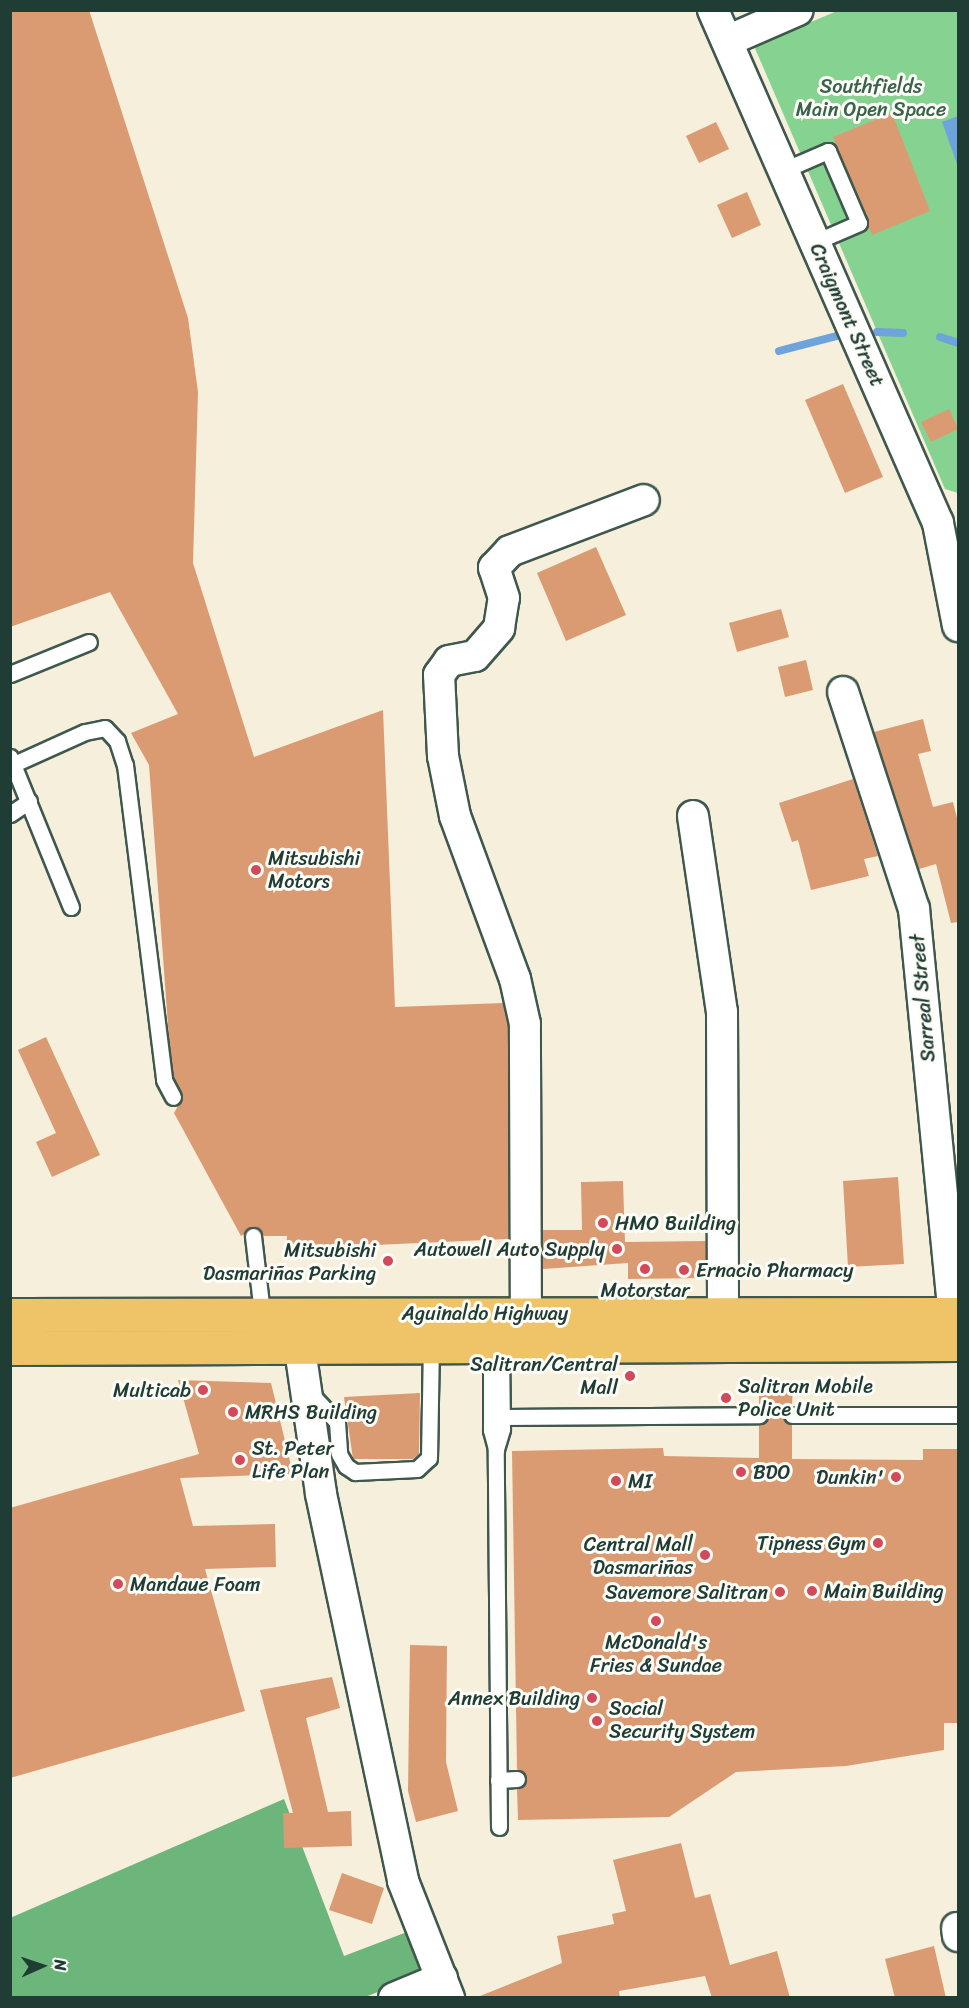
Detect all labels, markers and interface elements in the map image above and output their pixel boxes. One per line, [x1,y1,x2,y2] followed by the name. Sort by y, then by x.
[795,75,947,122] park label: Southfields Main Open Space
[805,240,889,390] street label: Craigmont Street
[268,846,360,893] place label: Mitsubishi Motors
[249,863,263,877] marker: Mitsubishi Motors
[905,933,941,1063] street label: Sarreal Street
[615,1211,736,1235] place label: HMO Building
[596,1216,610,1230] marker: HMO Building
[414,1237,605,1261] place label: Autowell Auto Supply
[203,1238,376,1285] place label: Mitsubishi Dasmariñas Parking
[610,1242,624,1256] marker: Autowell Auto Supply
[381,1254,395,1268] marker: Mitsubishi Dasmariñas Parking
[696,1258,853,1282] place label: Ernacio Pharmacy
[638,1262,652,1276] marker: Motorstar
[677,1263,691,1277] marker: Ernacio Pharmacy
[601,1278,689,1302] place label: Motorstar
[402,1301,568,1325] street label: Aguinaldo Highway
[470,1352,618,1399] place label: Salitran/Central Mall
[623,1369,637,1383] marker: Salitran/Central Mall
[738,1374,873,1421] place label: Salitran Mobile Police Unit
[113,1378,191,1402] place label: Multicab
[196,1383,210,1397] marker: Multicab
[719,1391,733,1405] marker: Salitran Mobile Police Unit
[245,1400,377,1424] place label: MRHS Building
[226,1405,240,1419] marker: MRHS Building
[252,1436,334,1483] place label: St. Peter Life Plan
[233,1453,247,1467] marker: St. Peter Life Plan
[753,1460,791,1484] place label: BDO
[734,1465,748,1479] marker: BDO
[816,1465,884,1489] place label: Dunkin'
[628,1469,652,1493] place label: MI
[889,1470,903,1484] marker: Dunkin'
[609,1474,623,1488] marker: MI
[757,1531,866,1555] place label: Tipness Gym
[584,1532,693,1579] place label: Central Mall Dasmariñas
[871,1536,885,1550] marker: Tipness Gym
[698,1548,712,1562] marker: Central Mall Dasmariñas
[130,1572,260,1596] place label: Mandaue Foam
[111,1577,125,1591] marker: Mandaue Foam
[824,1579,943,1603] place label: Main Building
[605,1580,768,1604] place label: Savemore Salitran
[805,1584,819,1598] marker: Main Building
[773,1585,787,1599] marker: Savemore Salitran
[649,1614,663,1628] marker: McDonald's Fries & Sundae
[590,1630,722,1677] place label: McDonald's Fries & Sundae
[448,1686,580,1710] place label: Annex Building
[585,1691,599,1705] marker: Annex Building
[609,1697,756,1744] place label: Social Security System
[590,1714,604,1728] marker: Social Security System
[12,1936,72,1996] north arrow
[46,1959,75,1971] text: N

